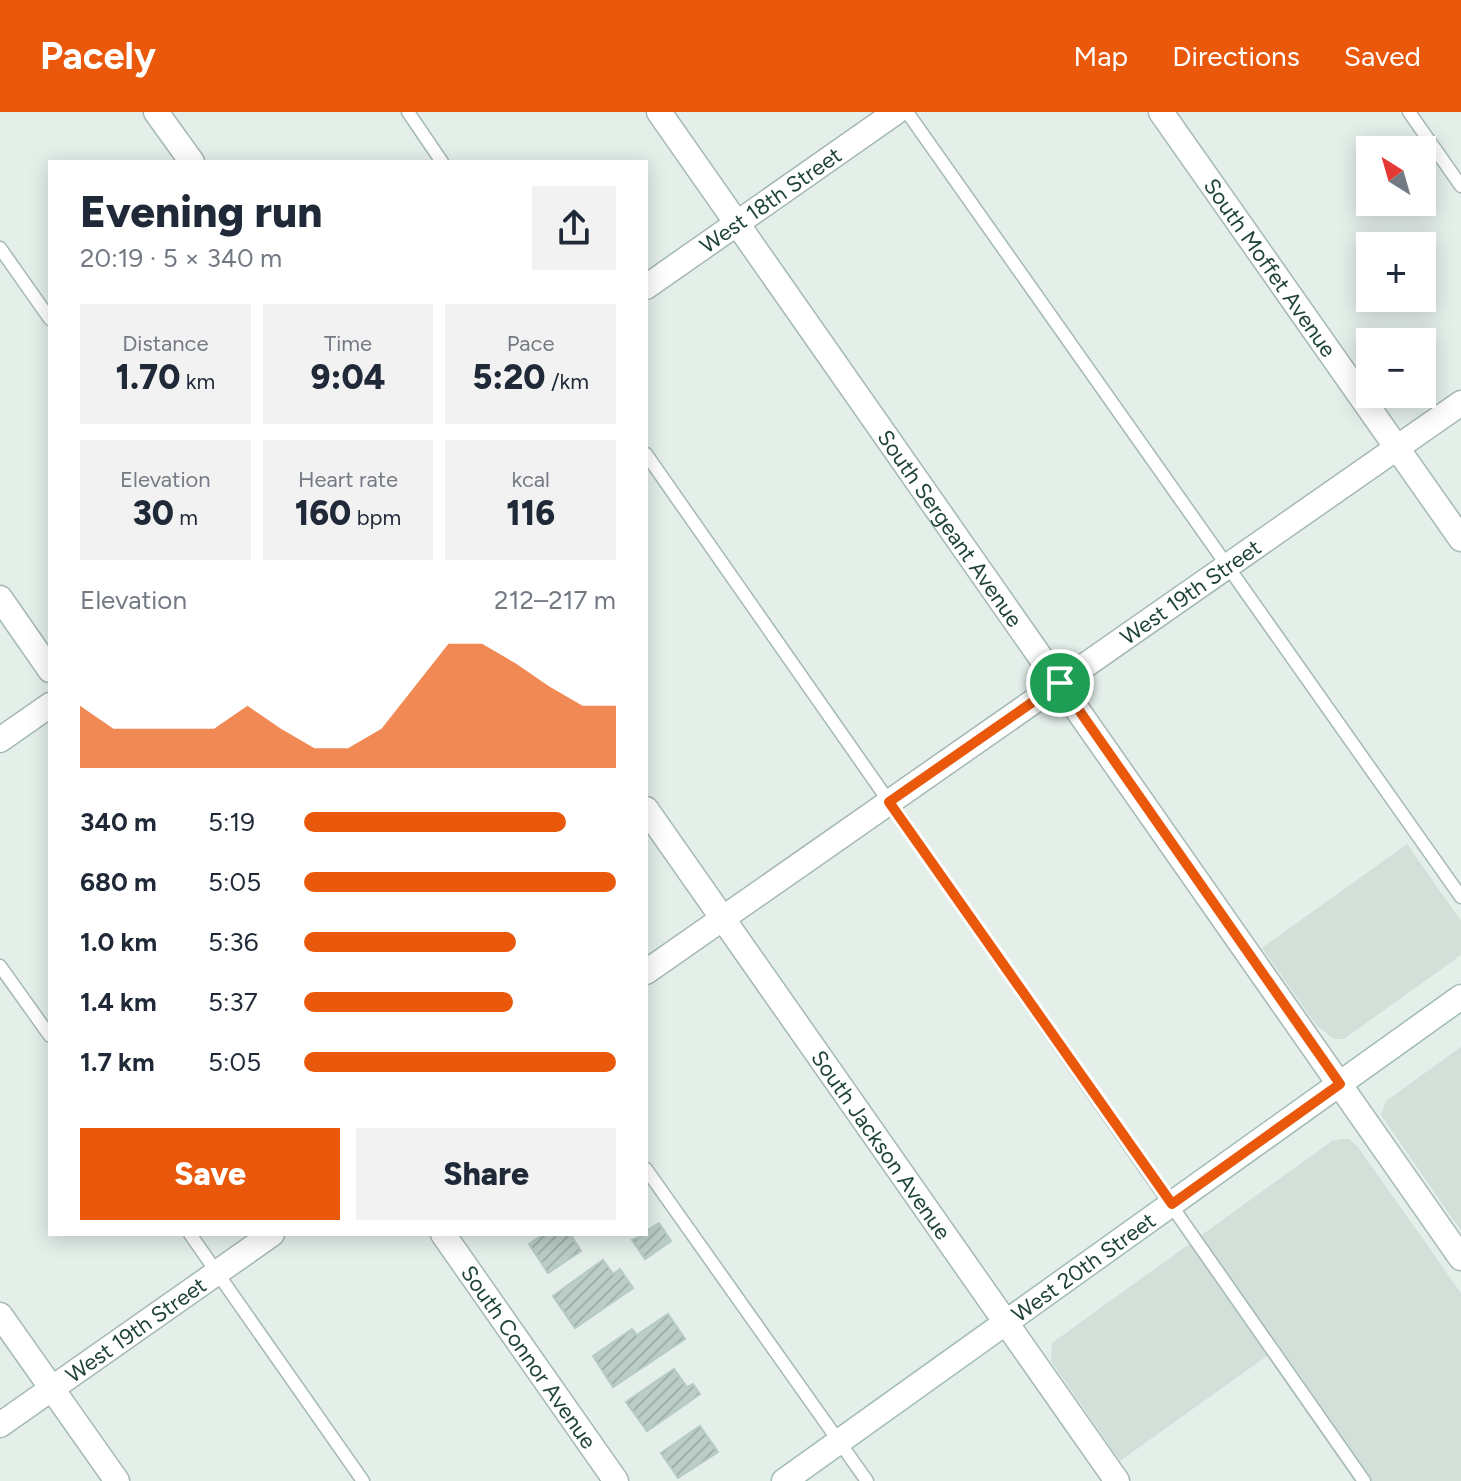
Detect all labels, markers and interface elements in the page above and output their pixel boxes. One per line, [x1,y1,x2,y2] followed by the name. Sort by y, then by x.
[40,33,156,79] text: Pacely
[1074,39,1128,73] text: Map
[1172,39,1300,73] text: Directions
[1344,39,1421,73] text: Saved
[1356,136,1436,216] north arrow
[1356,136,1436,408] map controls
[695,141,846,259] street label: West 18th Street
[1198,173,1342,362] street label: South Moffet Avenue
[80,185,322,238] text: Evening run
[532,186,616,270] button: share
[1356,232,1436,312] button: +
[80,242,282,274] text: 20:19 · 5 × 340 m
[1356,328,1436,408] button: −
[122,330,208,357] text: Distance
[324,330,372,357] text: Time
[507,330,554,357] text: Pace
[115,357,180,398] text: 1.70
[311,357,385,398] text: 9:04
[472,357,545,398] text: 5:20
[180,368,215,395] text: km
[545,368,589,395] text: /km
[872,425,1028,632] street label: South Sergeant Avenue
[120,466,211,493] text: Elevation
[298,466,398,493] text: Heart rate
[511,466,550,493] text: kcal
[133,493,174,534] text: 30
[295,493,351,534] text: 160
[506,493,555,534] text: 116
[174,504,198,531] text: m
[351,504,401,531] text: bpm
[1115,533,1266,650] street label: West 19th Street
[80,584,187,616] text: Elevation
[494,584,616,616] text: 212–217 m
[1026,649,1094,717] pin
[1038,661,1082,705] icon: arrive
[80,806,157,838] text: 340 m
[208,806,255,838] text: 5:19
[80,866,157,898] text: 680 m
[208,866,261,898] text: 5:05
[80,926,157,958] text: 1.0 km
[208,926,258,958] text: 5:36
[80,986,157,1018] text: 1.4 km
[208,986,258,1018] text: 5:37
[806,1045,957,1245] street label: South Jackson Avenue
[80,1046,155,1078] text: 1.7 km
[208,1046,261,1078] text: 5:05
[80,1128,340,1220] button: Save
[356,1128,616,1220] button: Share
[1006,1206,1161,1328] street label: West 20th Street
[455,1260,603,1454] street label: South Connor Avenue
[60,1271,211,1388] street label: West 19th Street

